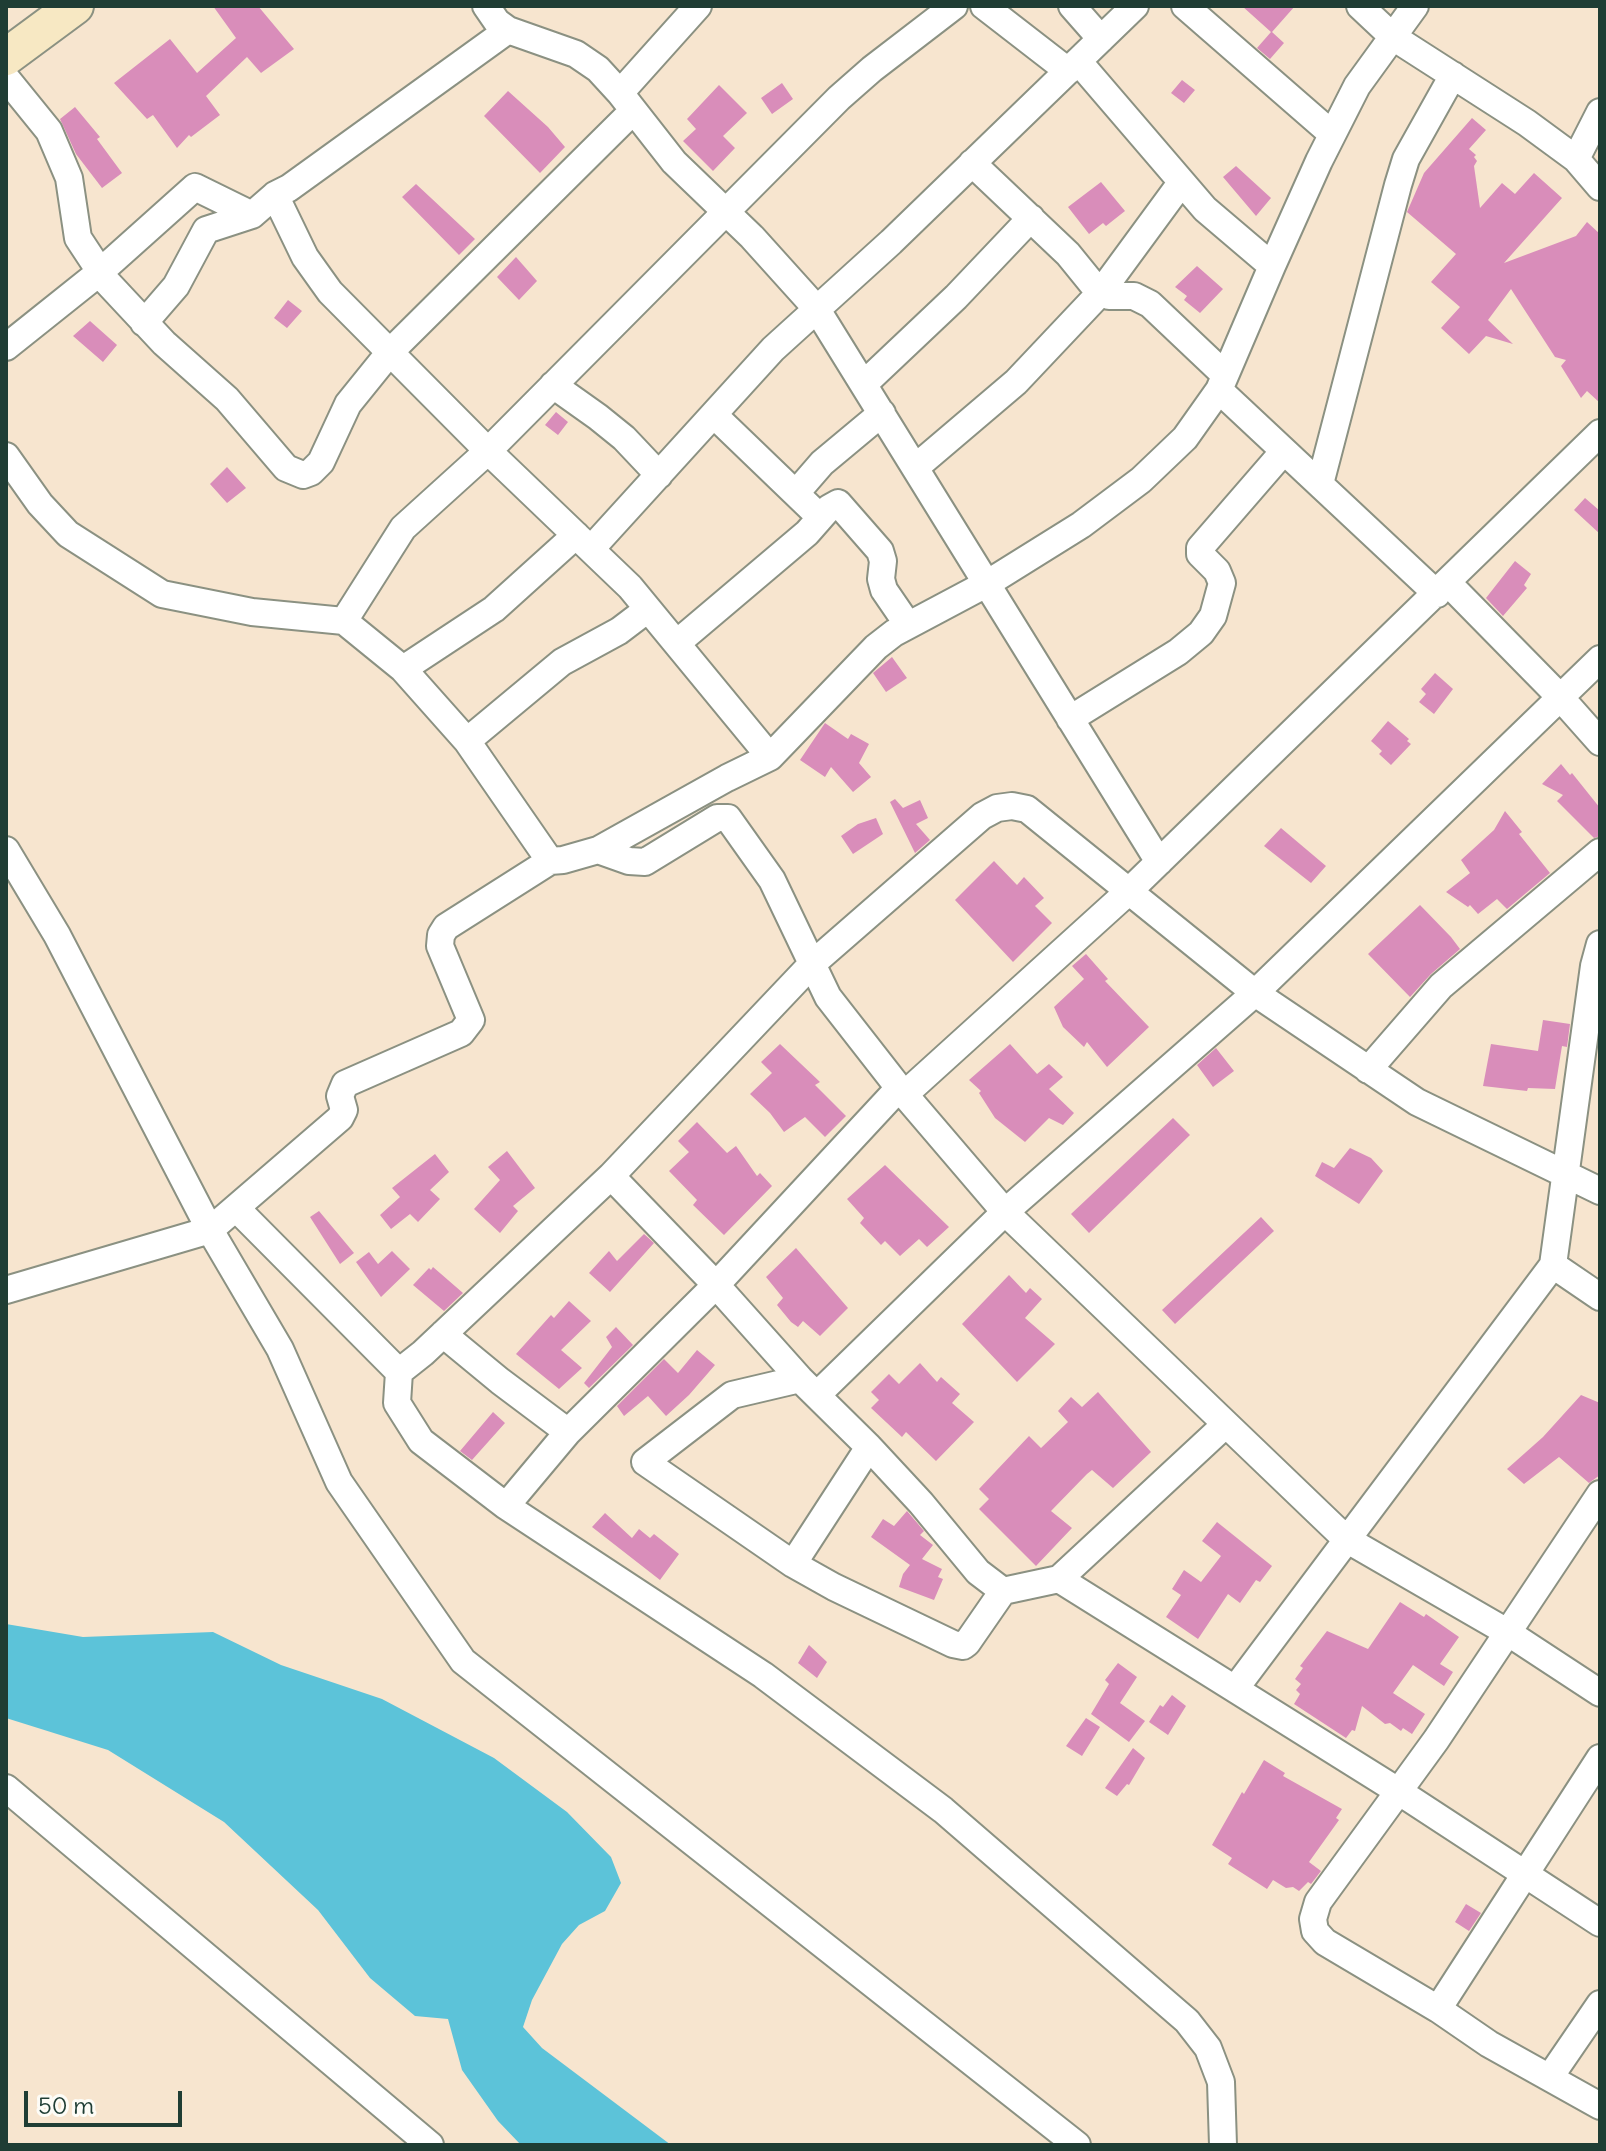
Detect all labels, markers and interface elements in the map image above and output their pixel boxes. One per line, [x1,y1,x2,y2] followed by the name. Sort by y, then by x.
[28,2075,186,2125] scale bar
[38,2090,94,2120] text: 50 m

